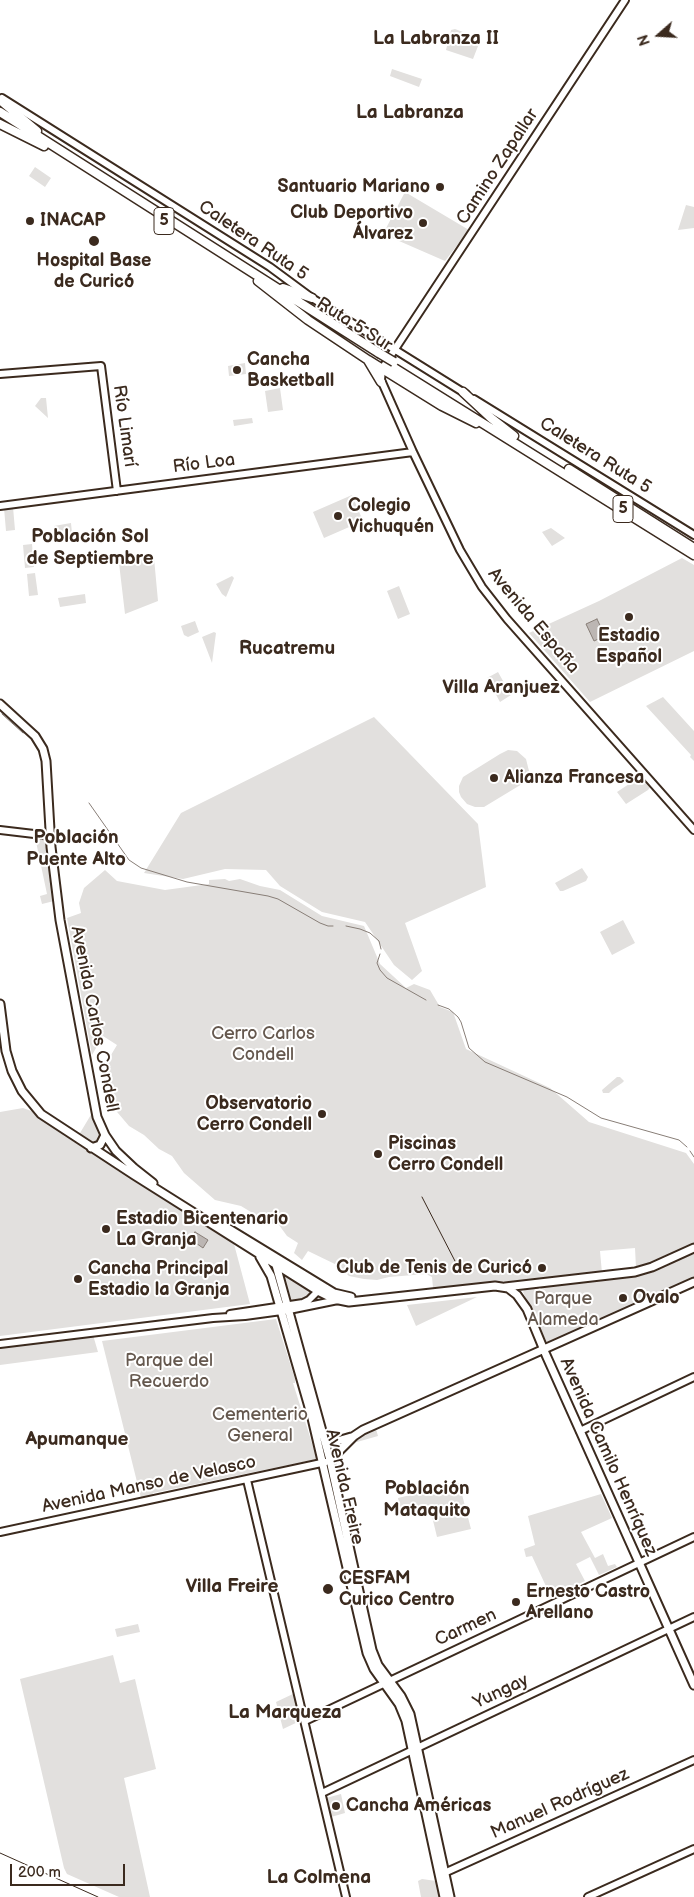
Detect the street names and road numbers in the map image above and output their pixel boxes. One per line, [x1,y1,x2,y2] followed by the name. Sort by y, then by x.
[453,105,543,229] street label: Camino Zapallar
[194,196,312,286] street label: Caletera Ruta 5
[154,208,174,235] road number: 5
[312,293,396,357] street label: Ruta 5 Sur
[108,384,140,468] street label: Río Limarí
[535,413,655,499] street label: Caletera Ruta 5
[172,449,236,479] street label: Río Loa
[613,496,633,522] road number: 5
[483,564,583,678] street label: Avenida España
[65,924,123,1114] street label: Avenida Carlos Condell
[554,1354,662,1560] street label: Avenida Camilo Henríquez
[320,1427,368,1547] street label: Avenida Freire
[40,1452,258,1518] street label: Avenida Manso de Velasco
[432,1604,500,1652] street label: Carmen
[470,1670,532,1714] street label: Yungay
[487,1764,633,1844] street label: Manuel Rodríguez

